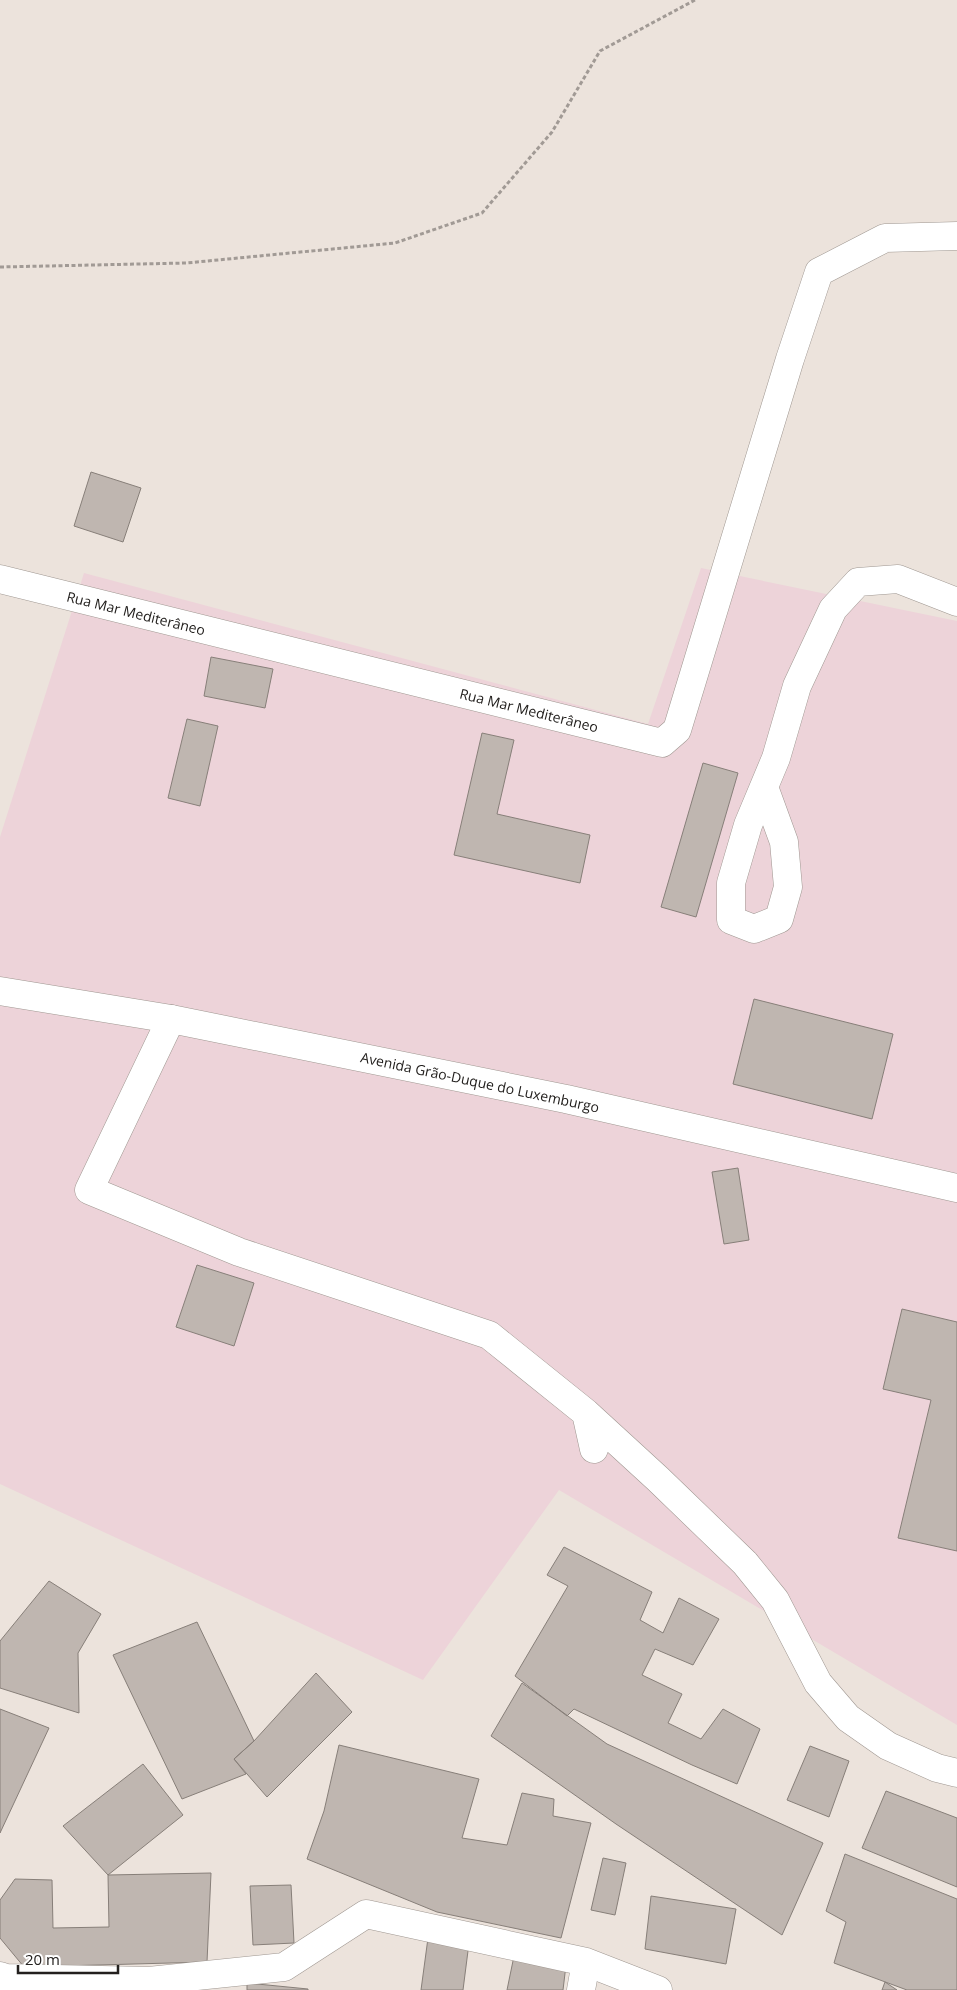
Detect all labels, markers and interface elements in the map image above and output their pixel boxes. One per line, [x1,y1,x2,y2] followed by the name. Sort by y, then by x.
[65,587,207,639] street label: Rua Mar Mediterâneo
[458,684,600,736] street label: Rua Mar Mediterâneo
[359,1047,601,1117] street label: Avenida Grão-Duque do Luxemburgo
[18,1942,118,1974] scale bar
[25,1949,60,1969] text: 20 m

